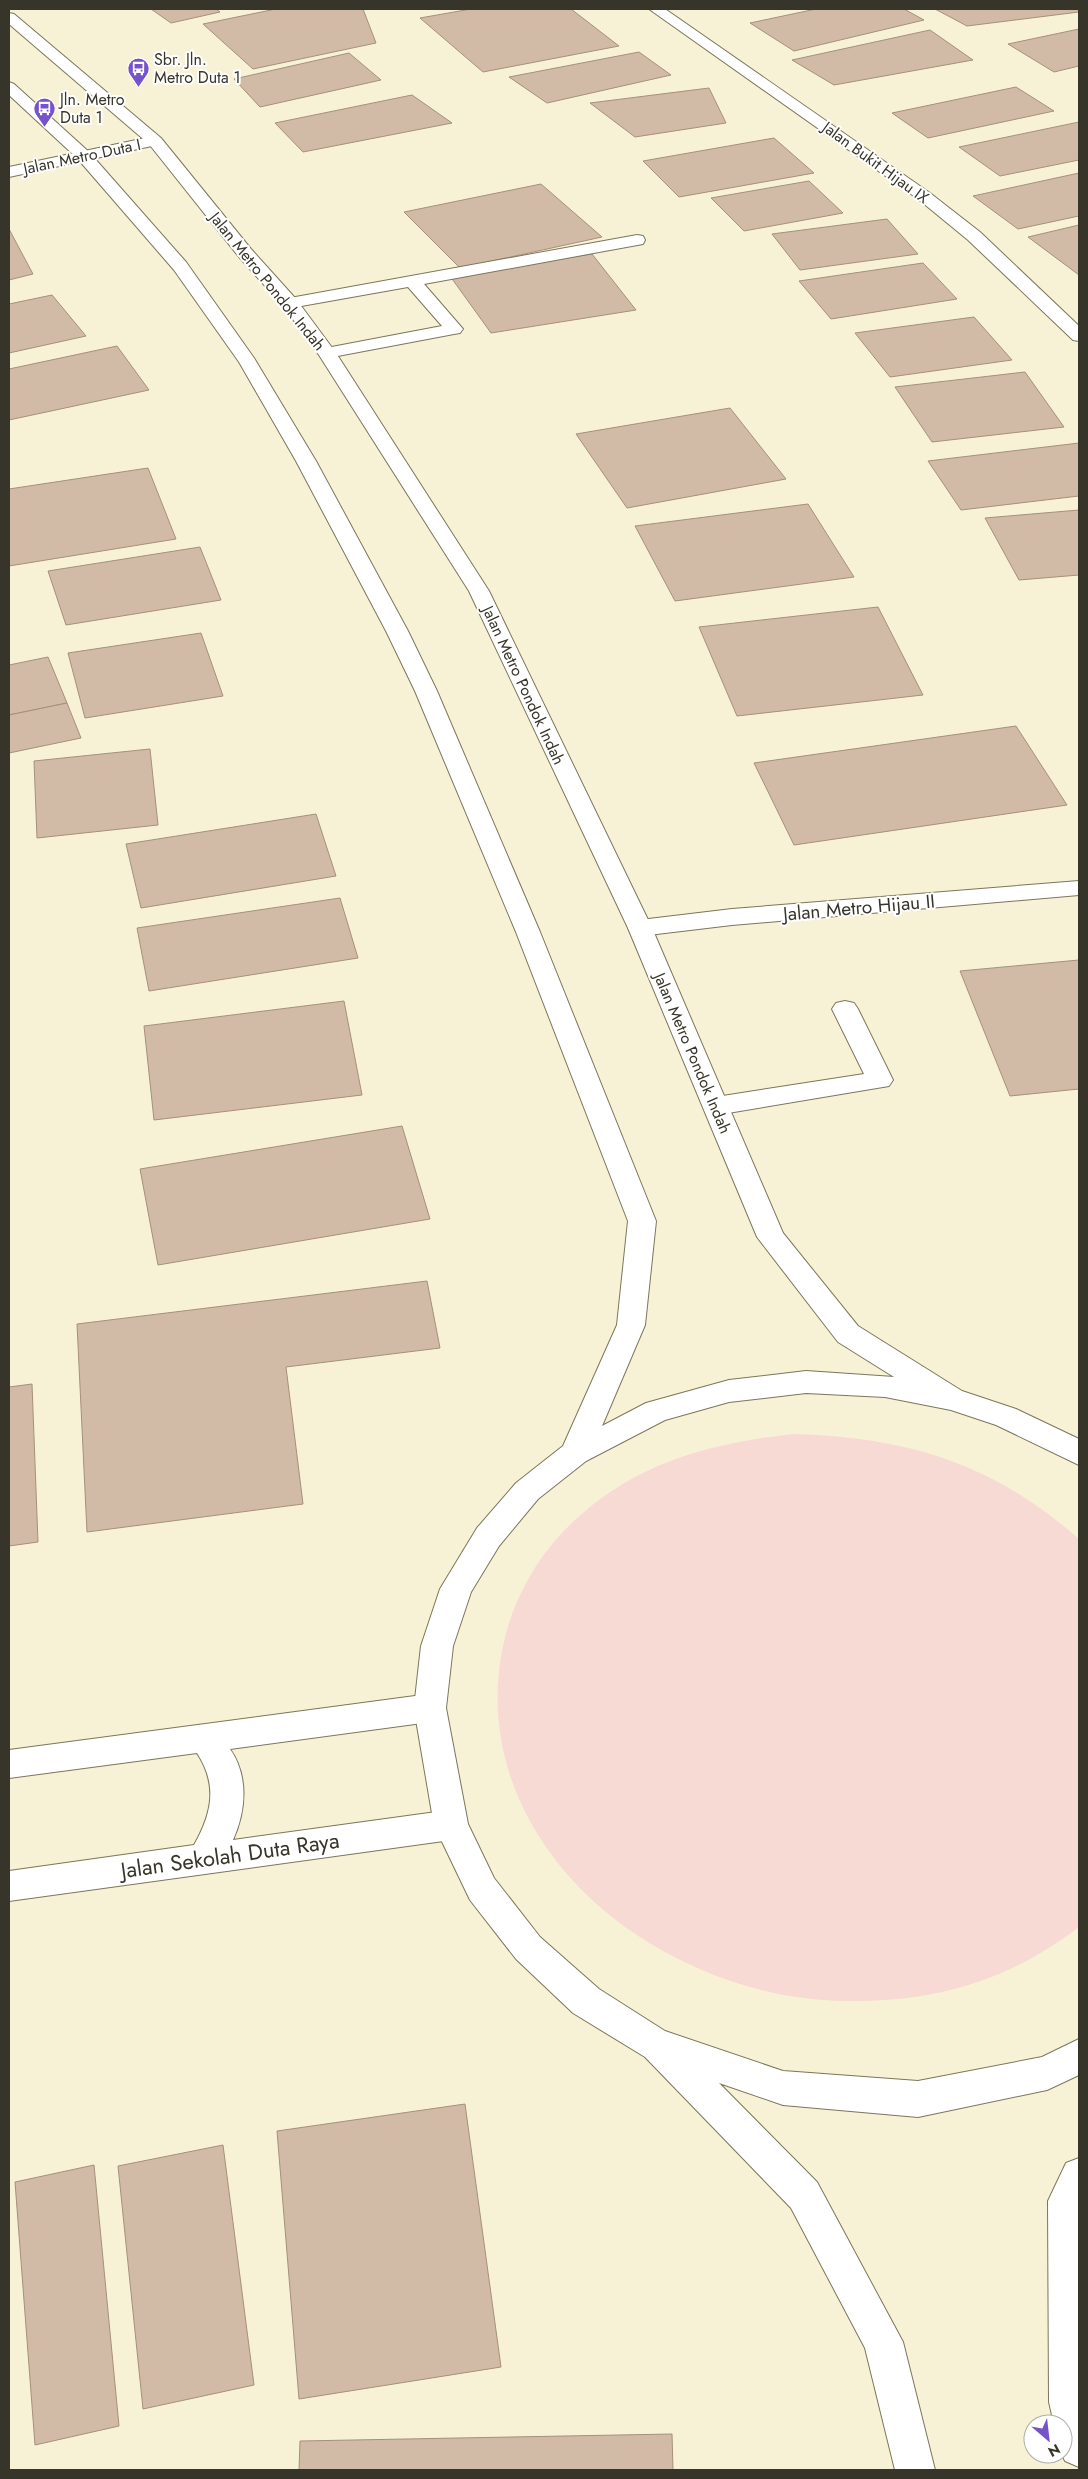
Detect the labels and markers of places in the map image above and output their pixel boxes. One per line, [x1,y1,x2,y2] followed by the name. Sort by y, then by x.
[154,48,241,89] place label: Sbr. Jln. Metro Duta 1
[126,56,150,87] bus stop icon: Sbr. Jln. Metro Duta 1
[58,88,125,129] place label: Jln. Metro Duta 1
[32,96,56,127] bus stop icon: Jln. Metro Duta 1

